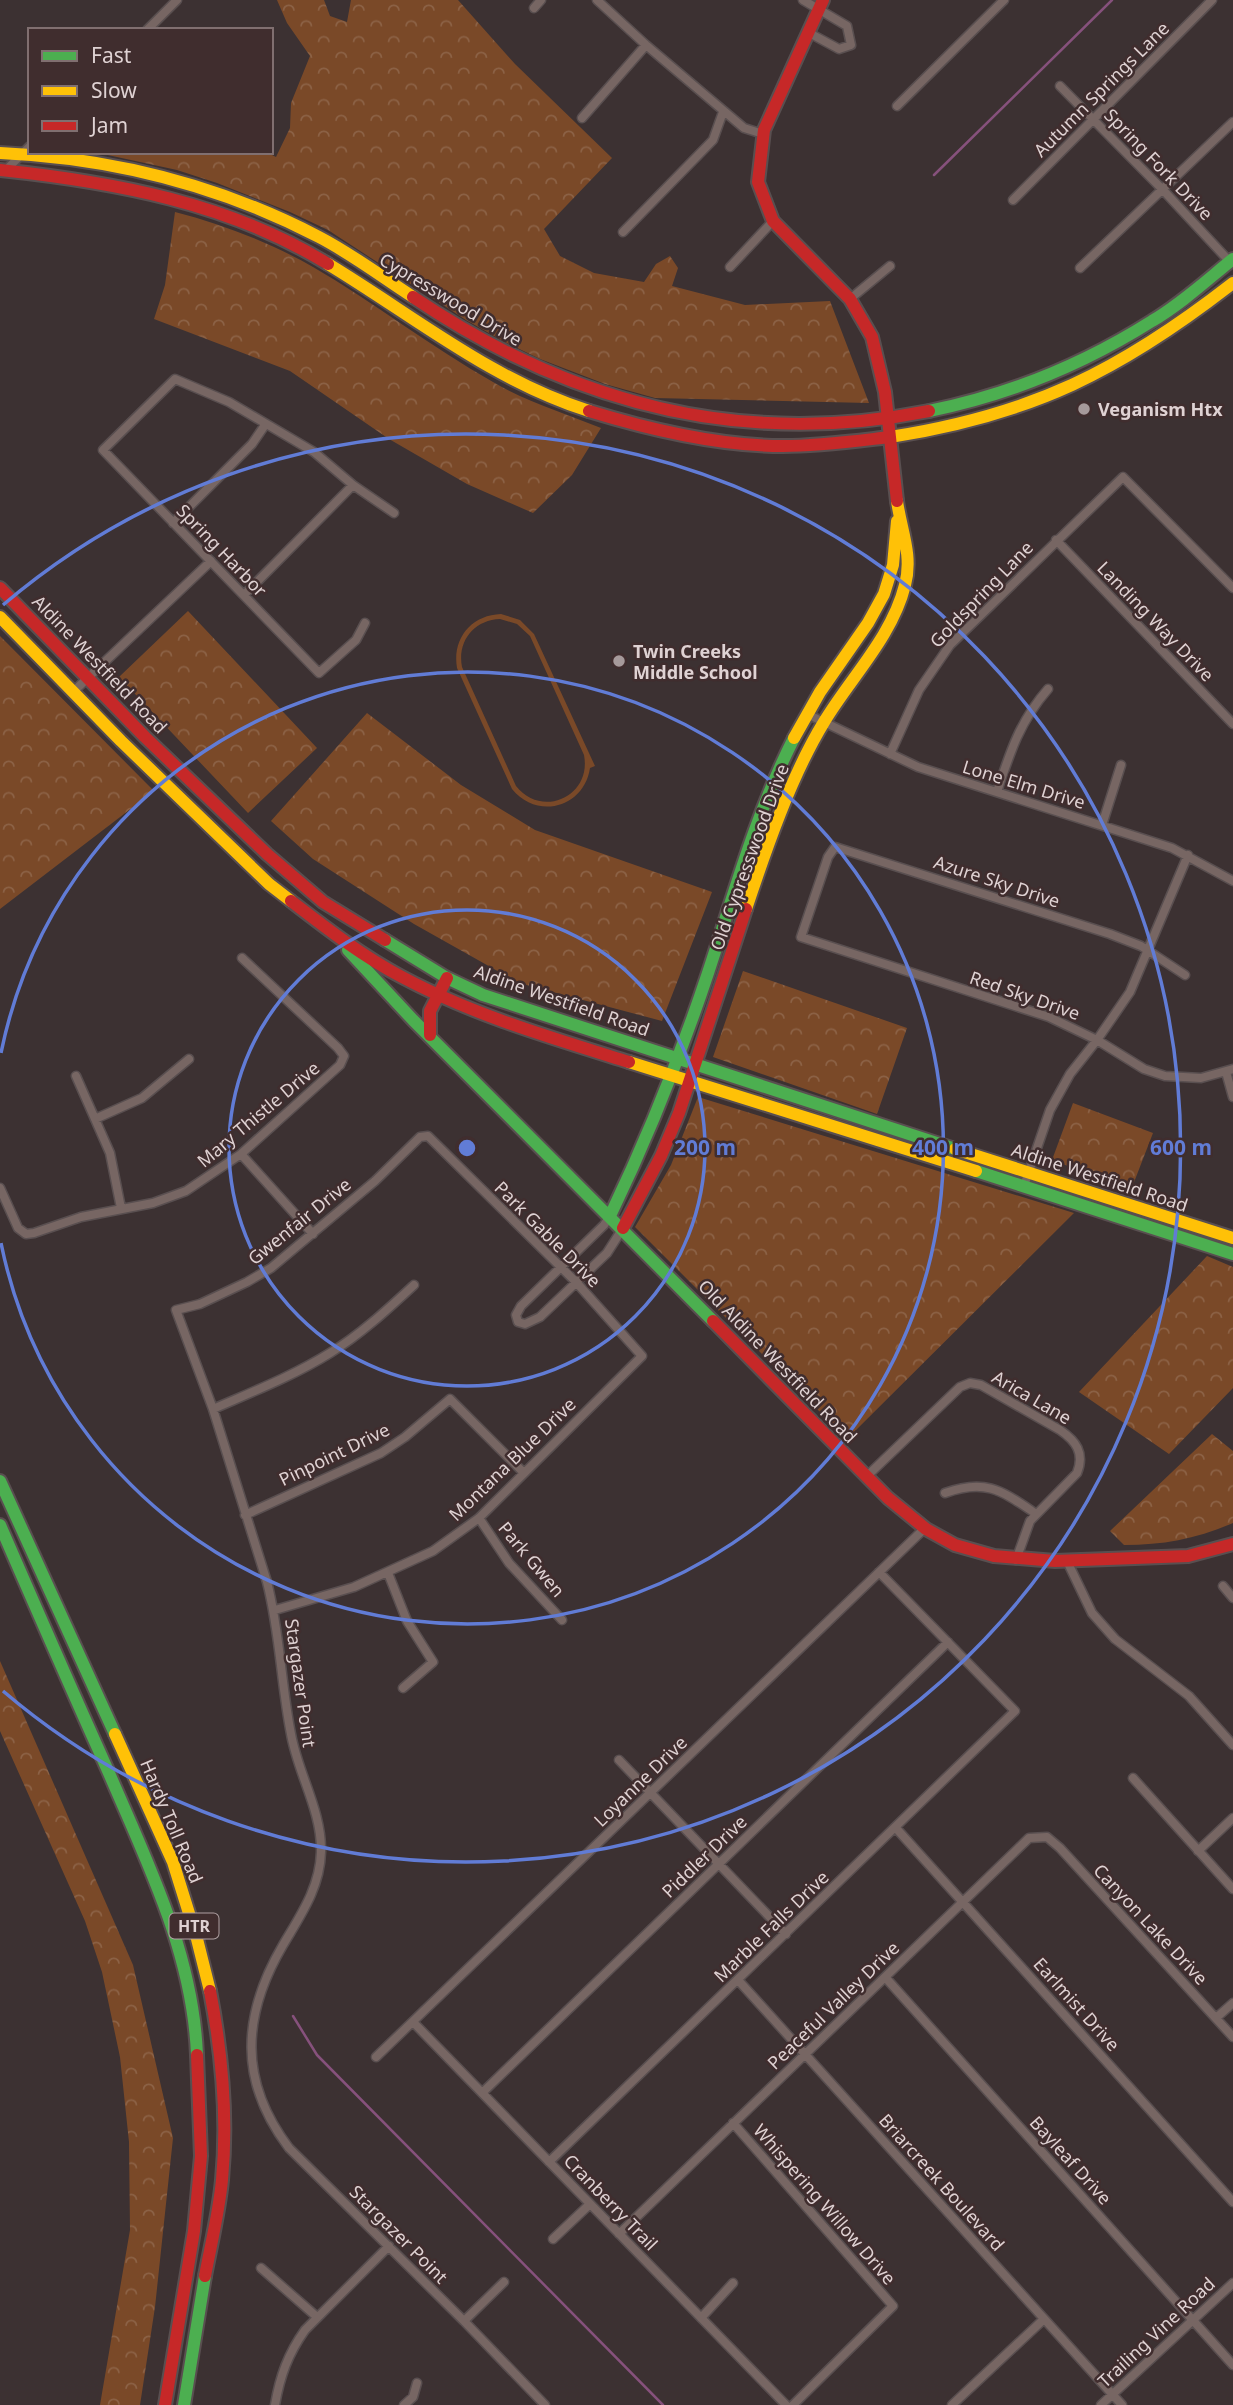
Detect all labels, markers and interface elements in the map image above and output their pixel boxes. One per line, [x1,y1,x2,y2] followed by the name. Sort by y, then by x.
[1028,16,1174,162] street label: Autumn Springs Lane
[28,28,273,154] legend
[91,41,132,69] text: Fast
[91,76,137,104] text: Slow
[1100,103,1218,225] street label: Spring Fork Drive
[89,111,128,139] text: Jam
[375,247,527,351] street label: Cypresswood Drive
[1098,397,1223,421] place label: Veganism Htx
[1076,401,1092,417] marker: Veganism Htx
[172,498,273,602] street label: Spring Harbor
[924,536,1038,652] street label: Goldspring Lane
[1092,556,1220,686] street label: Landing Way Drive
[27,589,173,739] street label: Aldine Westfield Road
[633,639,758,684] place label: Twin Creeks Middle School
[611,653,627,669] marker: Twin Creeks Middle School
[960,754,1088,814] street label: Lone Elm Drive
[704,760,794,954] street label: Old Cypresswood Drive
[931,849,1063,913] street label: Azure Sky Drive
[471,959,653,1041] street label: Aldine Westfield Road
[967,965,1083,1025] street label: Red Sky Drive
[192,1056,324,1172] street label: Mary Thistle Drive
[674,1133,736,1161] text: 200 m
[912,1133,974,1161] text: 400 m
[1150,1133,1212,1161] text: 600 m
[455,1136,479,1160] centre of rings
[1009,1137,1191,1217] street label: Aldine Westfield Road
[242,1172,356,1270] street label: Gwenfair Drive
[490,1176,606,1292] street label: Park Gable Drive
[693,1274,863,1448] street label: Old Aldine Westfield Road
[988,1365,1076,1429] street label: Arica Lane
[443,1392,581,1526] street label: Montana Blue Drive
[275,1417,393,1491] street label: Pinpoint Drive
[493,1516,571,1602] street label: Park Gwen
[280,1617,322,1749] street label: Stargazer Point
[588,1730,692,1832] street label: Loyanne Drive
[135,1755,209,1887] street label: Hardy Toll Road
[656,1809,752,1903] street label: Piddler Drive
[1089,1858,1213,1990] street label: Canyon Lake Drive
[708,1865,834,1987] street label: Marble Falls Drive
[170,1914,218,1938] road number: HTR
[762,1936,904,2074] street label: Peaceful Valley Drive
[1029,1952,1125,2056] street label: Earlmist Drive
[874,2108,1010,2256] street label: Briarcreek Boulevard
[1025,2111,1117,2209] street label: Bayleaf Drive
[748,2118,902,2290] street label: Whispering Willow Drive
[559,2149,663,2255] street label: Cranberry Trail
[345,2180,454,2289] street label: Stargazer Point
[1092,2271,1220,2393] street label: Trailing Vine Road

